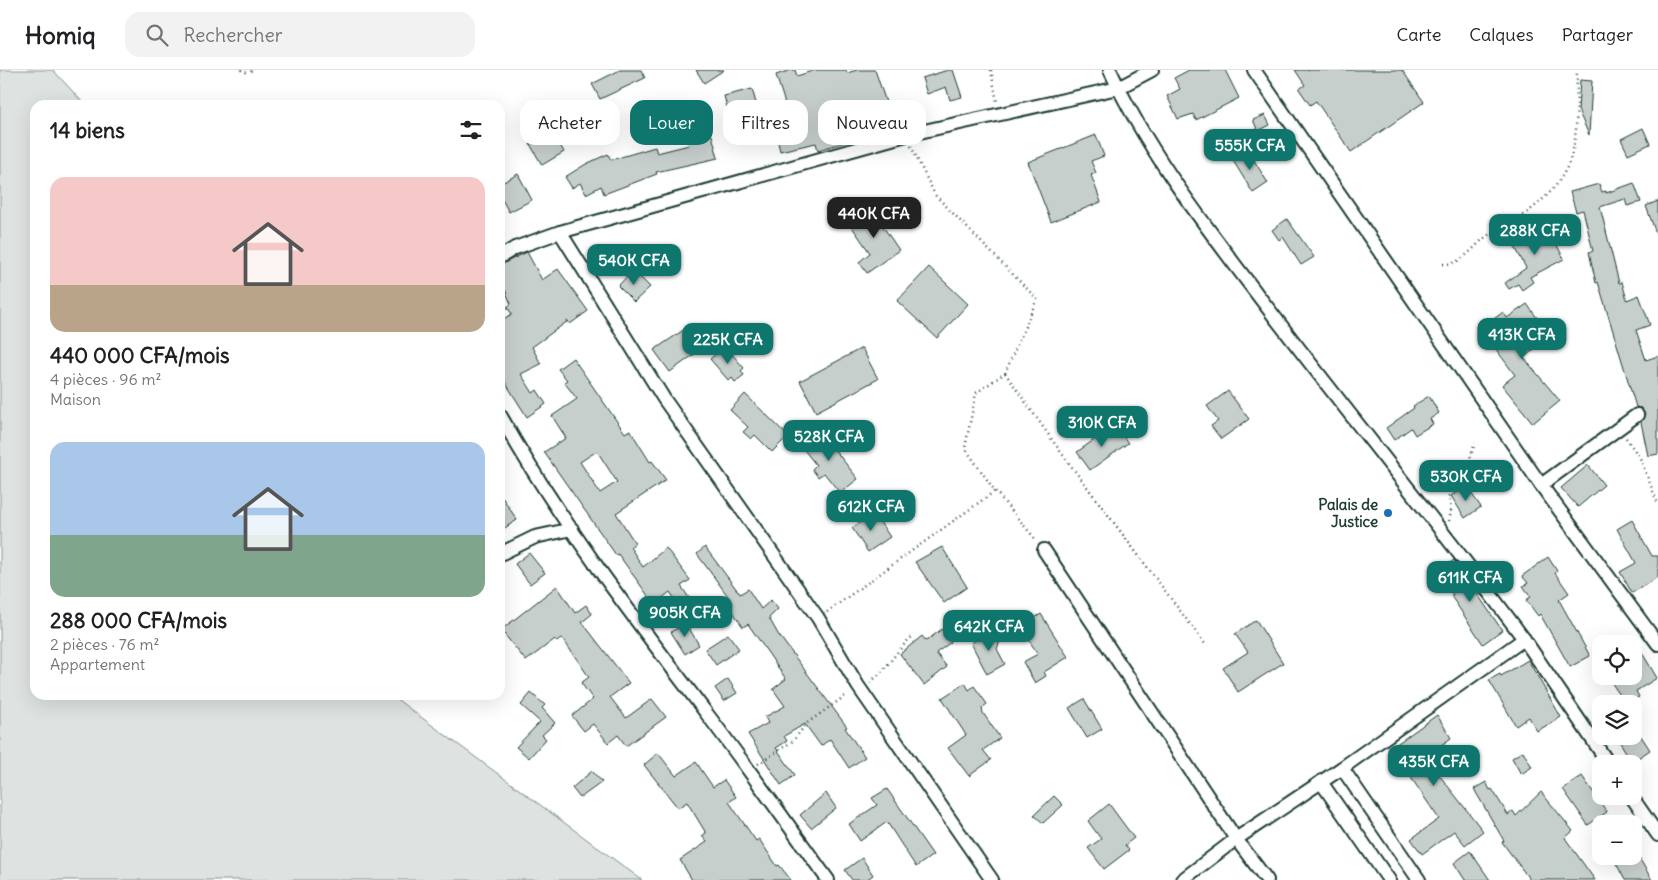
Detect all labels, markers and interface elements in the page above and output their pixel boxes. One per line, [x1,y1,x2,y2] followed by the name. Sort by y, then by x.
[125,12,475,57] search box
[25,20,95,50] text: Homiq
[143,21,171,49] icon: search
[183,23,282,47] text: Rechercher
[1396,23,1441,46] text: Carte
[1469,23,1534,46] text: Calques
[1562,23,1633,46] text: Partager
[520,100,620,145] chip: Acheter
[630,100,713,145] chip: Louer
[723,100,808,145] chip: Filtres
[818,100,926,145] chip: Nouveau
[457,116,485,144] icon: filters
[50,117,125,144] text: 14 biens
[1198,128,1302,171] pin: 555K CFA
[1215,135,1285,155] text: 555K CFA
[822,196,926,239] pin: 440K CFA
[838,203,910,223] text: 440K CFA
[223,209,313,299] icon: home
[1483,214,1587,256] pin: 288K CFA
[1500,220,1570,240] text: 288K CFA
[582,244,686,286] pin: 540K CFA
[598,250,670,270] text: 540K CFA
[1470,318,1574,360] pin: 413K CFA
[676,322,780,365] pin: 225K CFA
[1488,324,1556,344] text: 413K CFA
[693,329,763,349] text: 225K CFA
[50,342,230,369] text: 440 000 CFA/mois
[50,369,162,389] text: 4 pièces · 96 m²
[50,389,101,409] text: Maison
[1050,406,1154,448] pin: 310K CFA
[1068,412,1136,432] text: 310K CFA
[777,420,881,462] pin: 528K CFA
[794,426,864,446] text: 528K CFA
[1414,460,1518,502] pin: 530K CFA
[1430,466,1502,486] text: 530K CFA
[223,474,313,564] icon: home
[819,490,923,532] pin: 612K CFA
[1318,495,1378,531] place label: Palais de Justice
[837,496,905,516] text: 612K CFA
[1382,507,1394,519] marker: Palais de Justice
[1418,560,1522,603] pin: 611K CFA
[1438,567,1502,587] text: 611K CFA
[633,596,737,638] pin: 905K CFA
[649,602,721,622] text: 905K CFA
[50,607,227,634] text: 288 000 CFA/mois
[937,610,1041,652] pin: 642K CFA
[954,616,1024,636] text: 642K CFA
[50,634,160,654] text: 2 pièces · 76 m²
[1592,635,1642,865] map controls
[1592,635,1642,685] button: locate
[50,654,145,674] text: Appartement
[1592,695,1642,745] button: layers
[1382,744,1486,787] pin: 435K CFA
[1399,751,1469,771] text: 435K CFA
[1592,755,1642,805] button: +
[1592,815,1642,865] button: −

